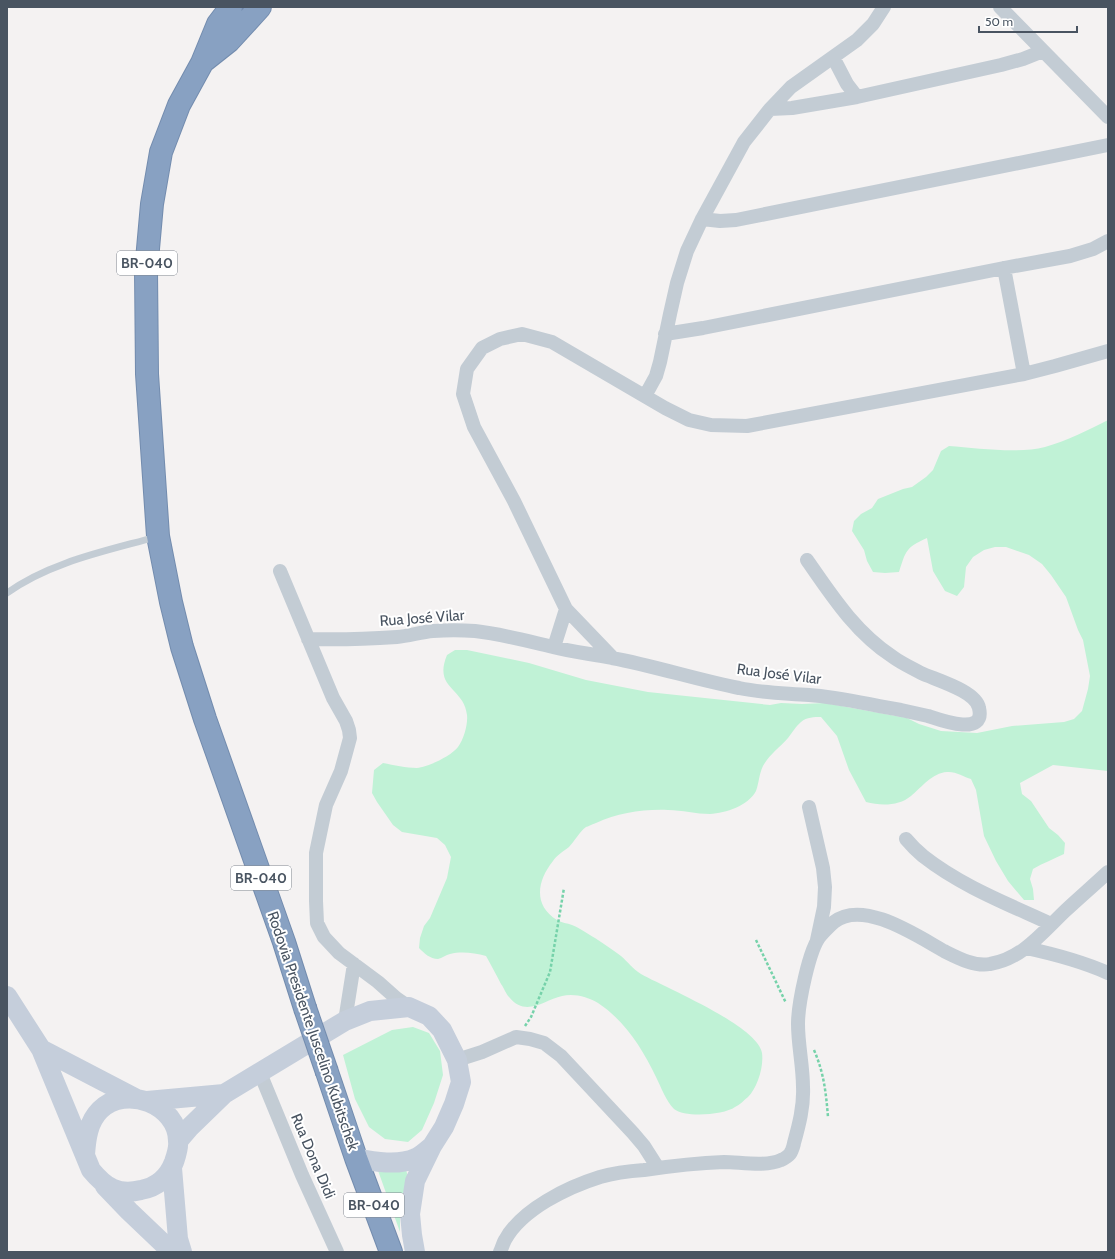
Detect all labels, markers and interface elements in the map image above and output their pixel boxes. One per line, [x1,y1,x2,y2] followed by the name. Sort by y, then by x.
[979,8,1077,34] scale bar
[985,14,1013,29] text: 50 m
[117,251,177,275] road number: BR-040
[379,606,465,630] street label: Rua José Vilar
[736,660,822,688] street label: Rua José Vilar
[231,866,291,890] road number: BR-040
[263,909,363,1153] street label: Rodovia Presidente Juscelino Kubitschek
[287,1111,339,1201] street label: Rua Dona Didi
[344,1193,404,1217] road number: BR-040

